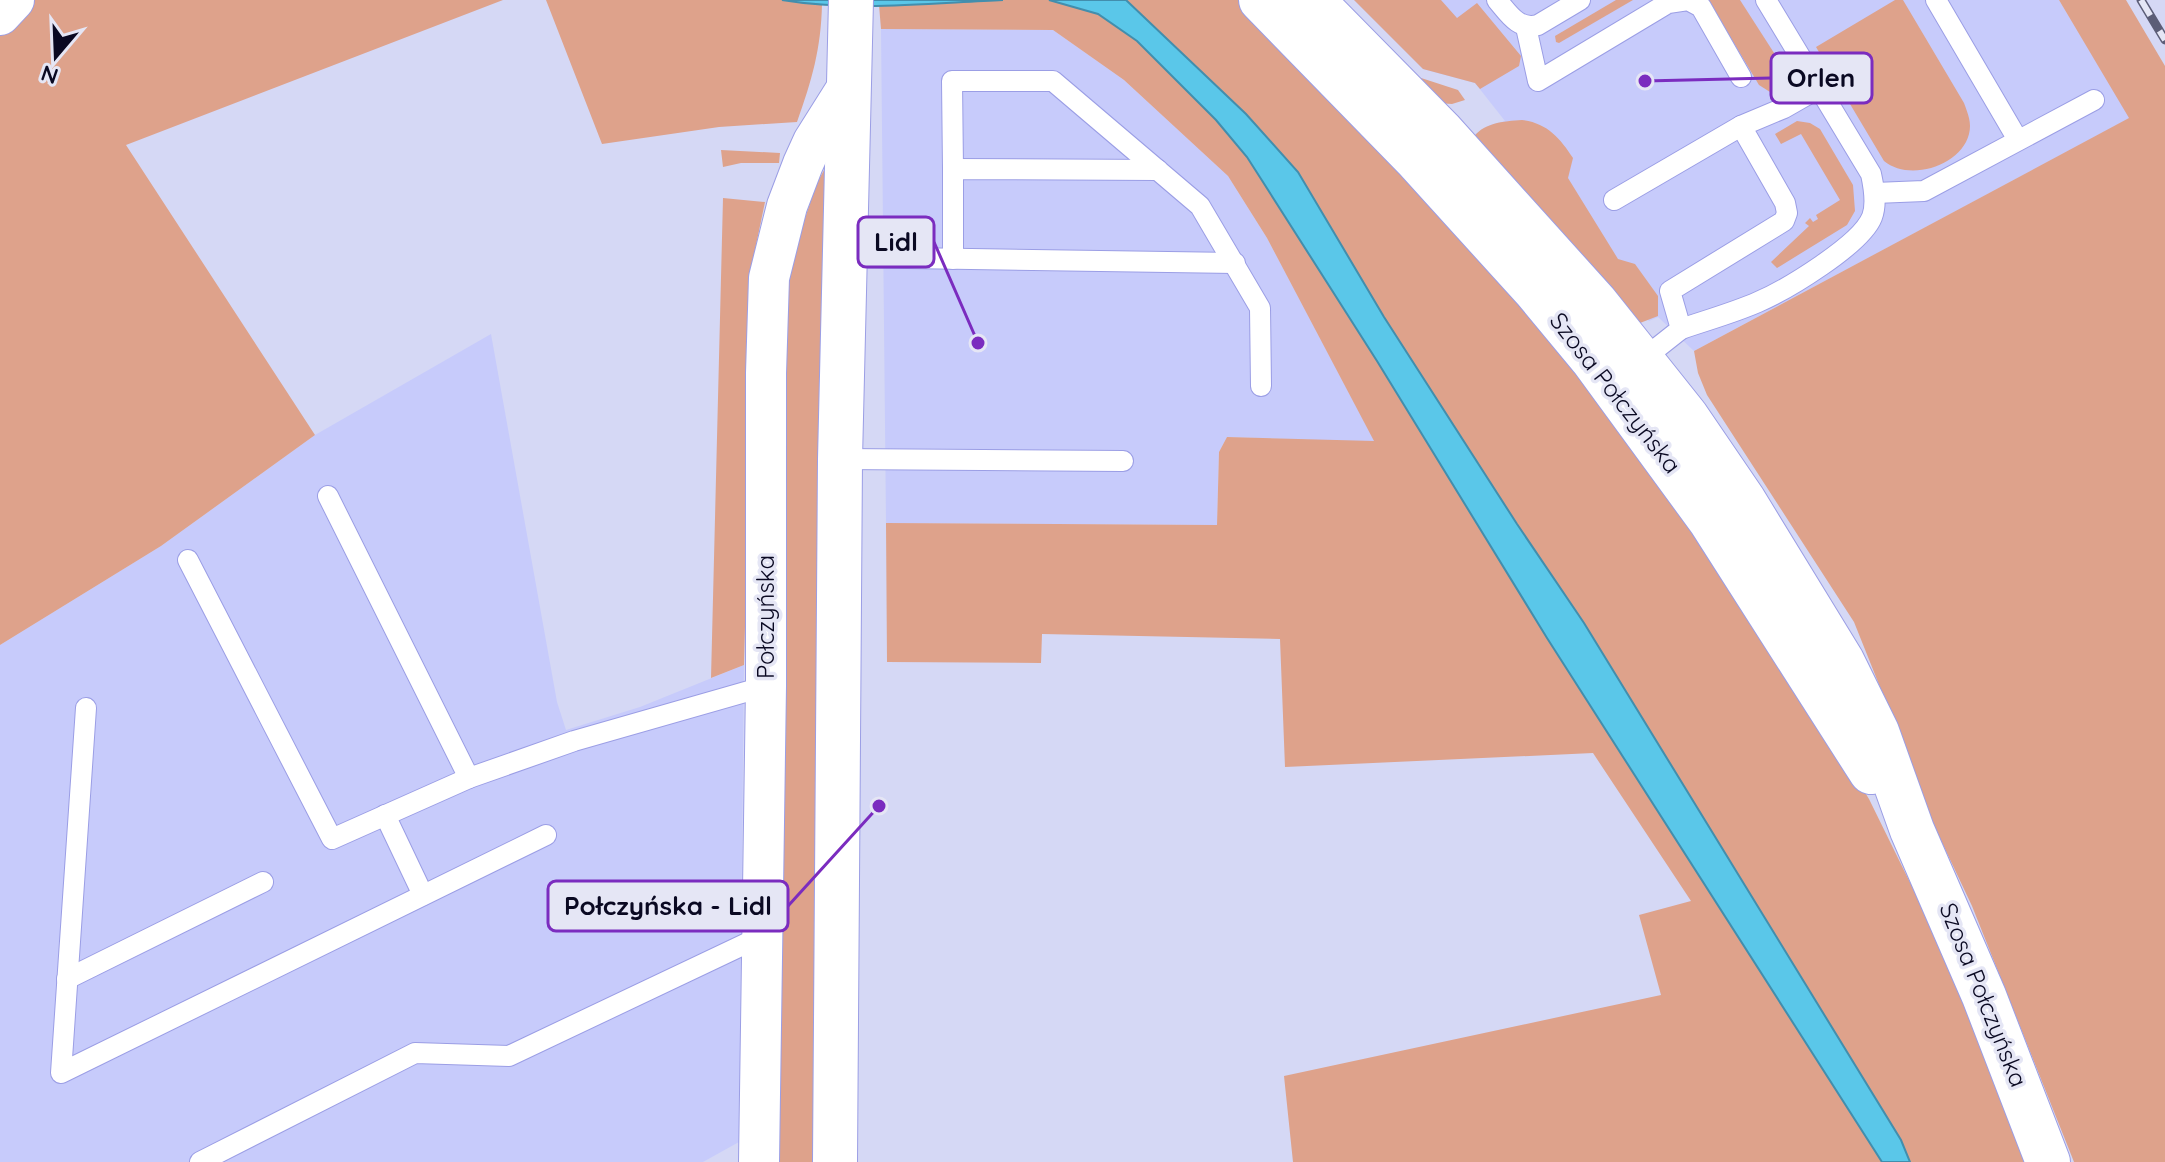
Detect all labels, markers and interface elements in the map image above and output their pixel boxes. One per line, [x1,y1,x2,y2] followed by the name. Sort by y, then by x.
[16,16,96,96] north arrow
[1771,53,1872,103] callout: Orlen
[37,59,62,91] text: N
[1787,61,1855,94] text: Orlen
[858,217,934,267] callout: Lidl
[874,225,918,258] text: Lidl
[1544,306,1688,479] street label: Szosa Połczyńska
[750,555,780,679] street label: Połczyńska
[548,881,788,931] callout: Połczyńska - Lidl
[564,889,772,922] text: Połczyńska - Lidl
[1933,898,2035,1091] street label: Szosa Połczyńska

